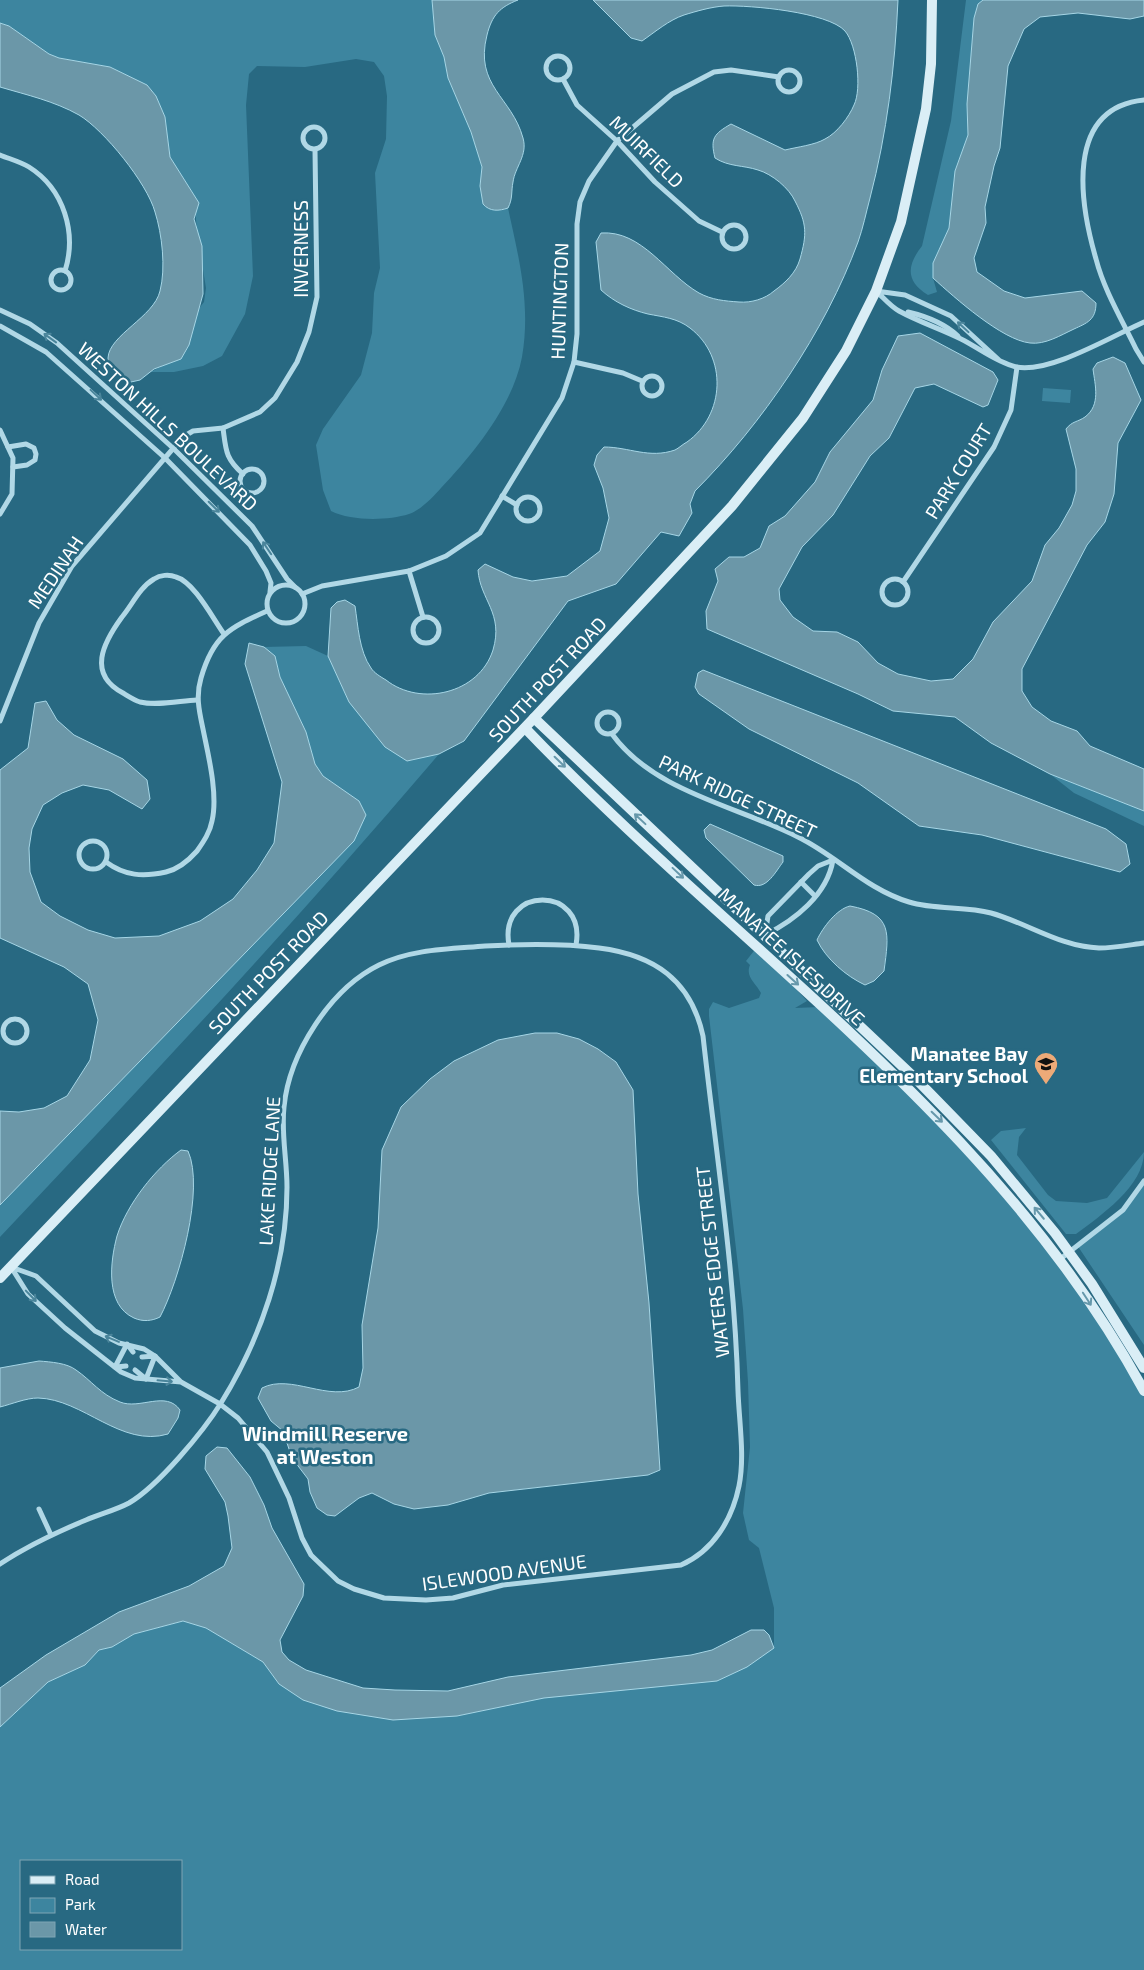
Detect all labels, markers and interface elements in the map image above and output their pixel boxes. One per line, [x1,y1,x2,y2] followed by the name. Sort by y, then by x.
[605,110,689,192] street label: MUIRFIELD
[289,200,312,298] street label: INVERNESS
[545,242,573,360] street label: HUNTINGTON
[957,321,970,333] one-way arrow
[44,333,57,344] one-way arrow
[73,337,263,515] street label: WESTON HILLS BOULEVARD
[89,389,102,401] one-way arrow
[920,419,996,523] street label: PARK COURT
[207,501,220,513] one-way arrow
[22,531,88,613] street label: MEDINAH
[262,541,272,555] one-way arrow
[483,612,611,746] street label: SOUTH POST ROAD
[656,749,820,843] street label: PARK RIDGE STREET
[553,756,566,768] one-way arrow
[633,813,646,825] one-way arrow
[671,867,684,879] one-way arrow
[714,882,870,1030] street label: MANATEE ISLES DRIVE
[203,906,333,1038] street label: SOUTH POST ROAD
[786,974,799,986] one-way arrow
[859,1042,1029,1088] place label: Manatee Bay Elementary School
[1033,1051,1059,1085] school or university icon: Manatee Bay Elementary School
[254,1096,284,1246] street label: LAKE RIDGE LANE
[931,1111,943,1124] one-way arrow
[691,1165,733,1359] street label: WATERS EDGE STREET
[1033,1207,1045,1220] one-way arrow
[25,1290,37,1303] one-way arrow
[1082,1292,1092,1306] one-way arrow
[105,1334,120,1344] one-way arrow
[156,1376,172,1386] one-way arrow
[242,1421,408,1468] district label: Windmill Reserve at Weston
[420,1549,588,1595] street label: ISLEWOOD AVENUE
[20,1860,182,1950] legend
[65,1870,100,1888] text: Road
[65,1895,96,1913] text: Park
[65,1920,107,1938] text: Water

